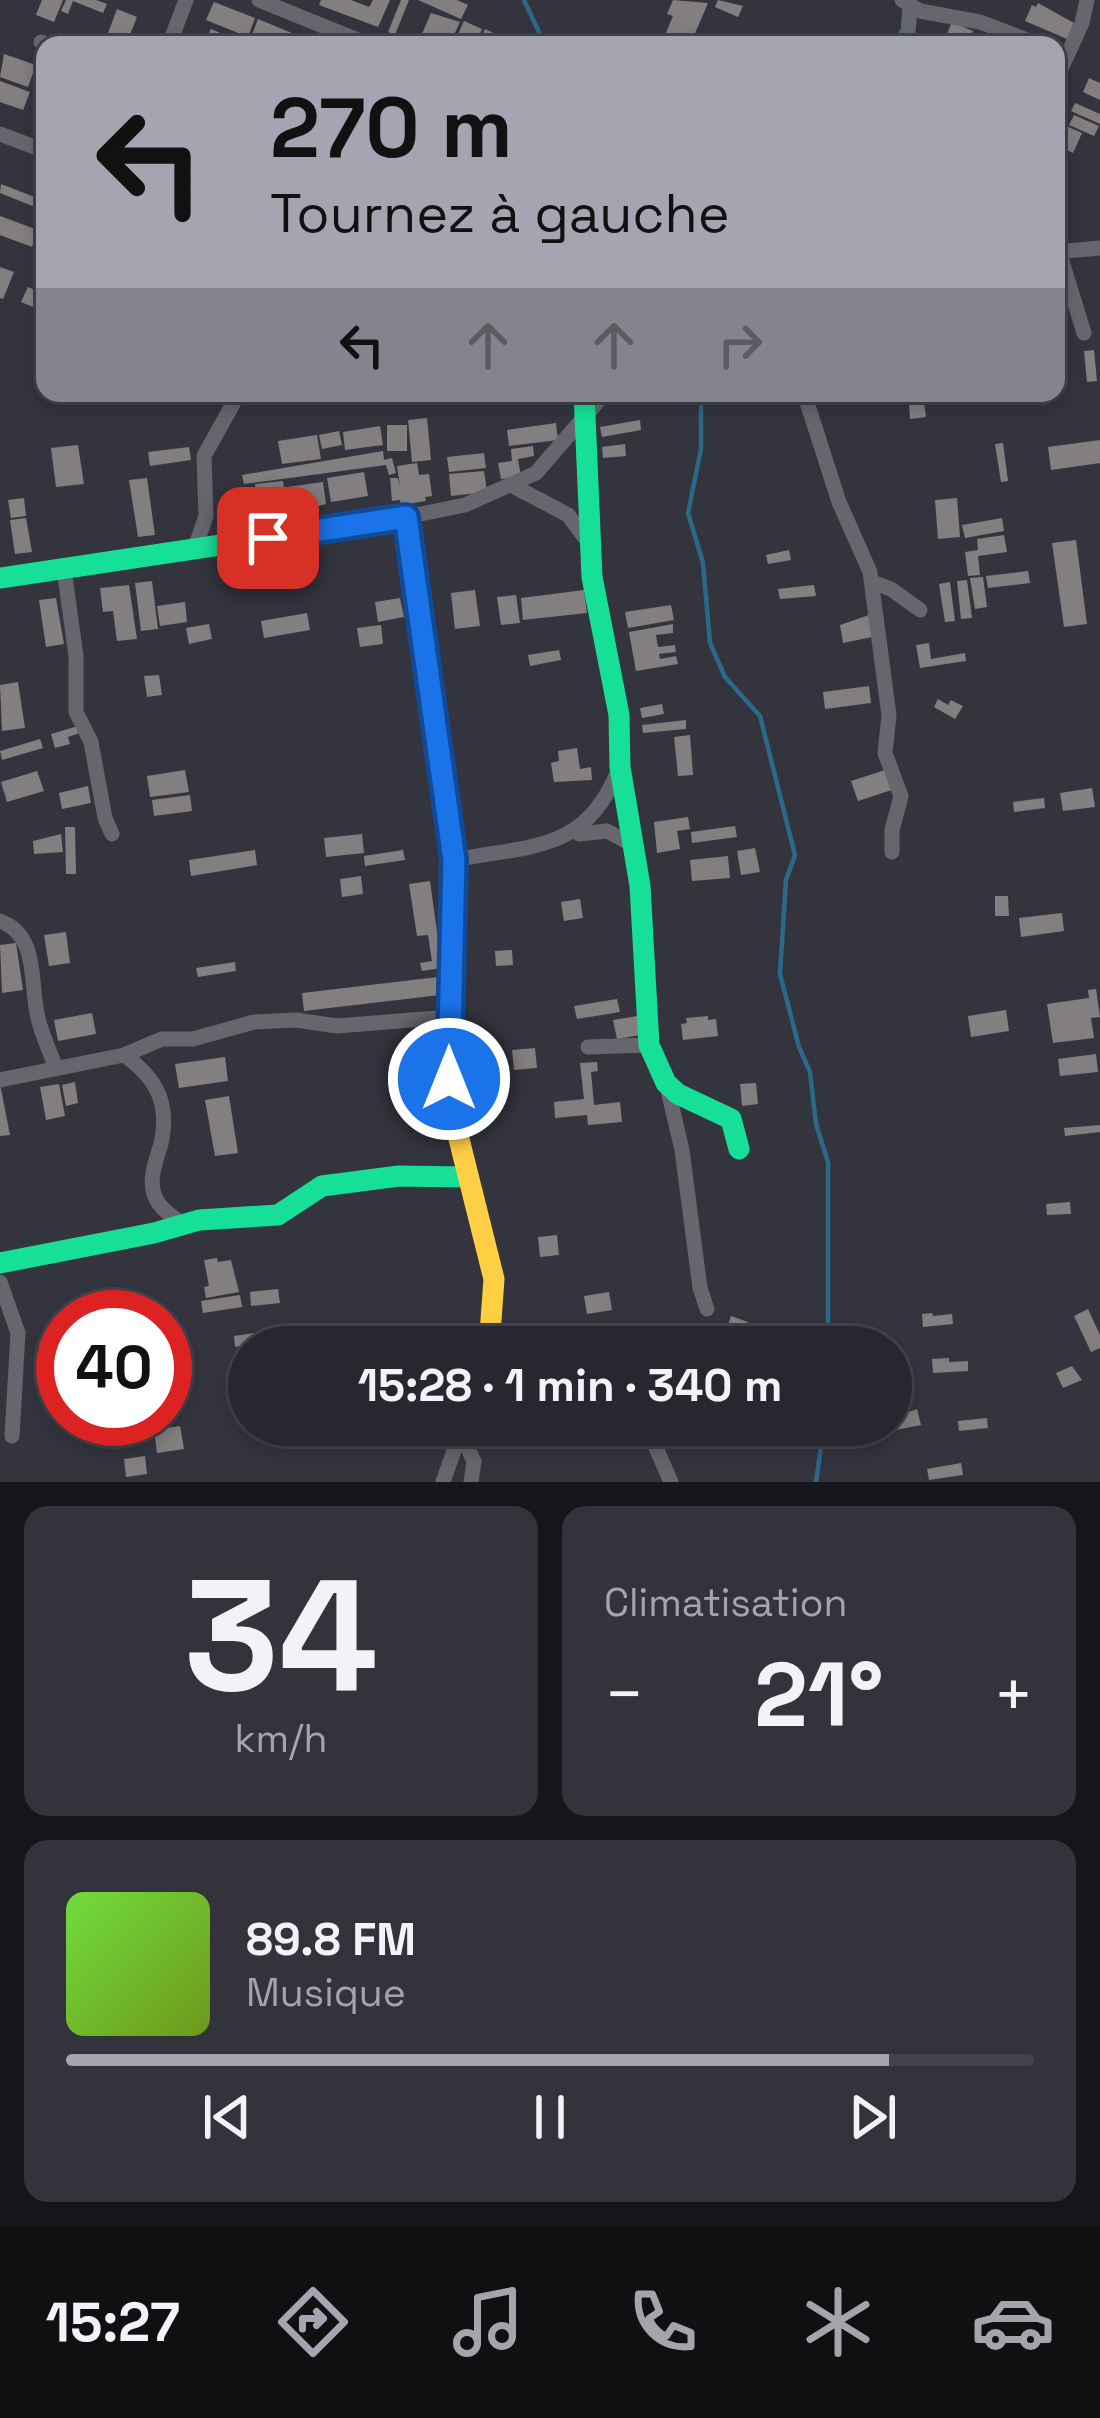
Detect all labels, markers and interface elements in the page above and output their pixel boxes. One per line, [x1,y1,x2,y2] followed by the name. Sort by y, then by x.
[270,74,513,182] text: 270 m
[72,84,228,240] icon: left
[270,179,730,248] text: Tournez à gauche
[329,312,395,378] icon: left
[455,312,521,378] icon: ahead
[581,312,647,378] icon: ahead
[707,312,773,378] icon: right
[217,487,319,589] pin
[235,505,301,571] icon: arrive
[386,1016,512,1142] position arrow
[36,1290,192,1446] speed limit sign: 40
[358,1357,782,1414] text: 15:28 · 1 min · 340 m
[184,1536,378,1736] text: 34
[604,1578,847,1627] text: Climatisation
[754,1637,884,1752] text: 21°
[604,1652,645,1736] text: −
[993,1652,1034,1736] text: +
[235,1714,327,1763] text: km/h
[246,1911,416,1968] text: 89.8 FM
[246,1968,406,2017] text: Musique
[194,2084,260,2150] icon: previous
[517,2084,583,2150] icon: pause
[840,2084,906,2150] icon: next
[271,2280,355,2364] icon: directions
[446,2280,530,2364] icon: music
[621,2280,705,2364] icon: phone
[796,2280,880,2364] icon: climate
[971,2280,1055,2364] icon: car
[45,2288,180,2357] text: 15:27

